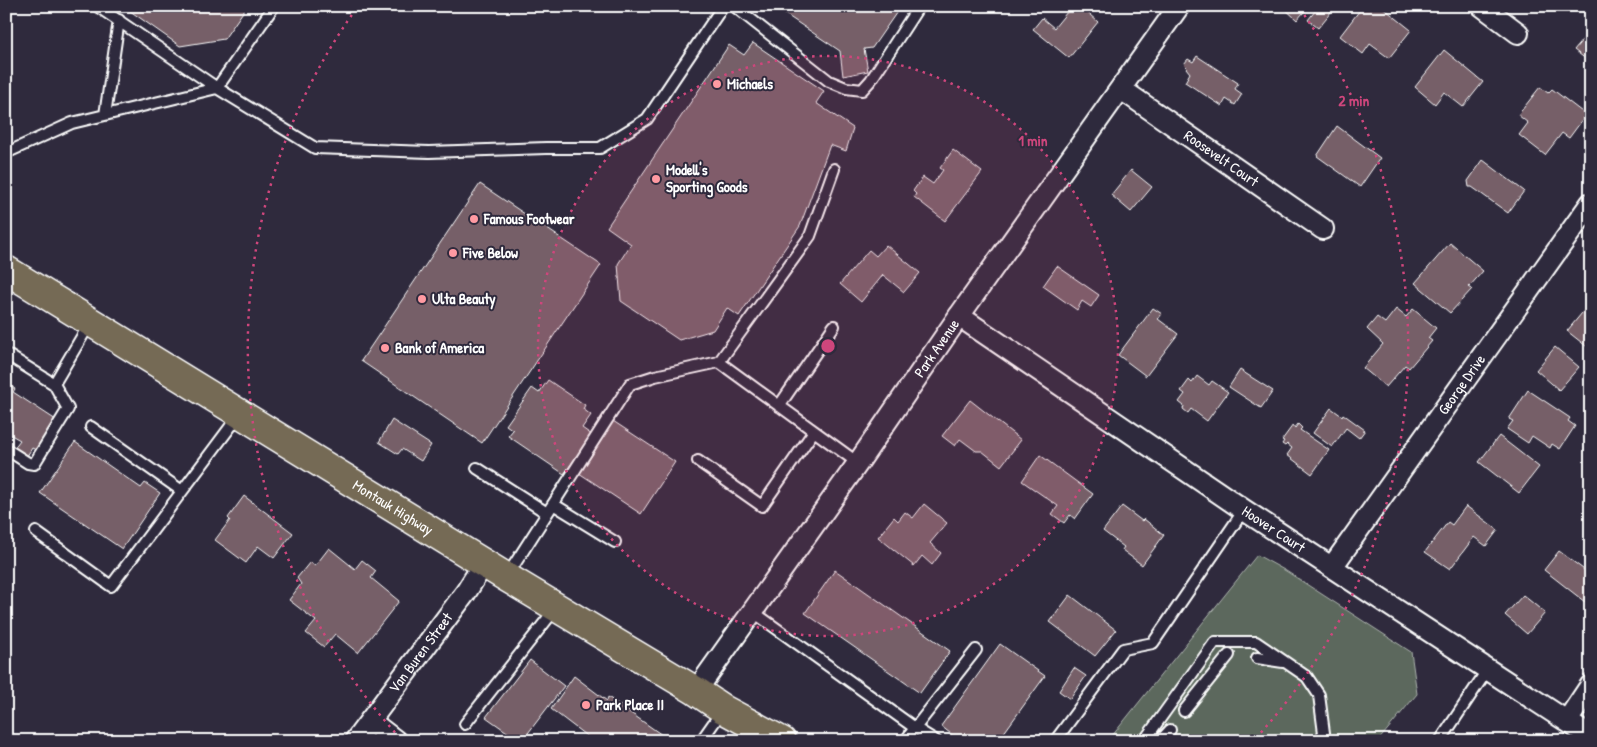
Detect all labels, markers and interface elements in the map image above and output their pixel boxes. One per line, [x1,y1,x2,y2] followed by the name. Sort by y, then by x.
[727,73,773,94] place label: Michaels
[711,78,723,90] marker: Michaels
[1339,90,1370,111] text: 2 min
[1180,125,1264,192] street label: Roosevelt Court
[1018,130,1048,151] text: 1 min
[666,159,748,198] place label: Modell's Sporting Goods
[650,173,662,185] marker: Modell's Sporting Goods
[483,208,575,229] place label: Famous Footwear
[468,213,480,225] marker: Famous Footwear
[462,242,518,263] place label: Five Below
[447,247,459,259] marker: Five Below
[432,288,496,310] place label: Ulta Beauty
[416,293,428,305] marker: Ulta Beauty
[909,314,964,381] street label: Park Avenue
[395,337,484,358] place label: Bank of America
[819,337,837,355] centre of rings
[379,342,391,354] marker: Bank of America
[1433,350,1490,419] street label: George Drive
[349,474,437,540] street label: Montauk Highway
[1238,500,1310,558] street label: Hoover Court
[383,607,458,697] street label: Van Buren Street
[596,694,664,715] place label: Park Place II
[580,699,592,711] marker: Park Place II

